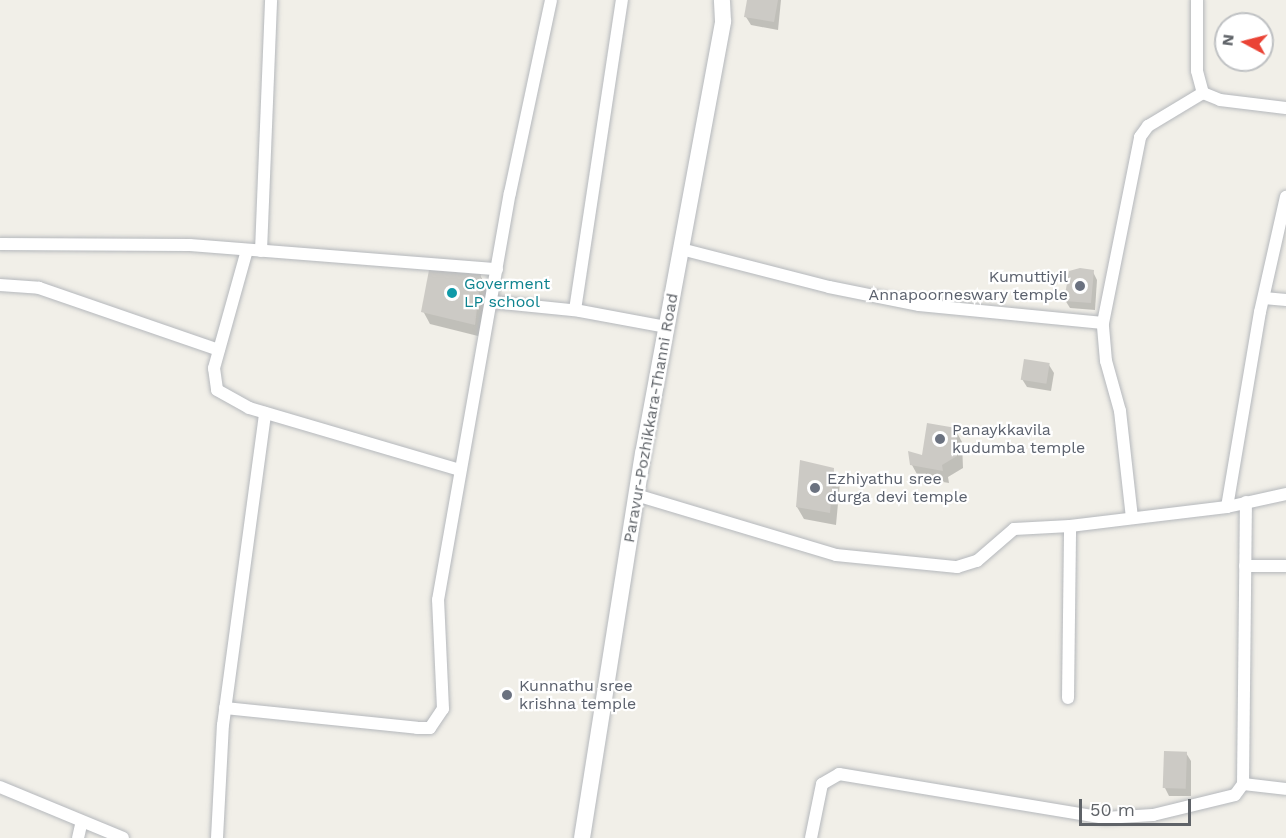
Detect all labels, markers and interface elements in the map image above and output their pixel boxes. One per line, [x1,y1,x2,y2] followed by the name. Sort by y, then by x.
[1214,12,1274,72] north arrow
[1217,33,1238,47] text: N
[868,267,1068,305] place label: Kumuttiyil Annapoorneswary temple
[464,274,550,312] place label: Goverment LP school
[1073,279,1087,293] marker: Kumuttiyil Annapoorneswary temple
[445,286,459,300] marker: Goverment LP school
[620,292,682,544] street label: Paravur-Pozhikkara-Thanni Road
[952,420,1086,458] place label: Panaykkavila kudumba temple
[933,432,947,446] marker: Panaykkavila kudumba temple
[827,469,968,507] place label: Ezhiyathu sree durga devi temple
[808,481,822,495] marker: Ezhiyathu sree durga devi temple
[519,676,637,714] place label: Kunnathu sree krishna temple
[500,688,514,702] marker: Kunnathu sree krishna temple
[1082,787,1194,825] scale bar
[1090,799,1135,820] text: 50 m

